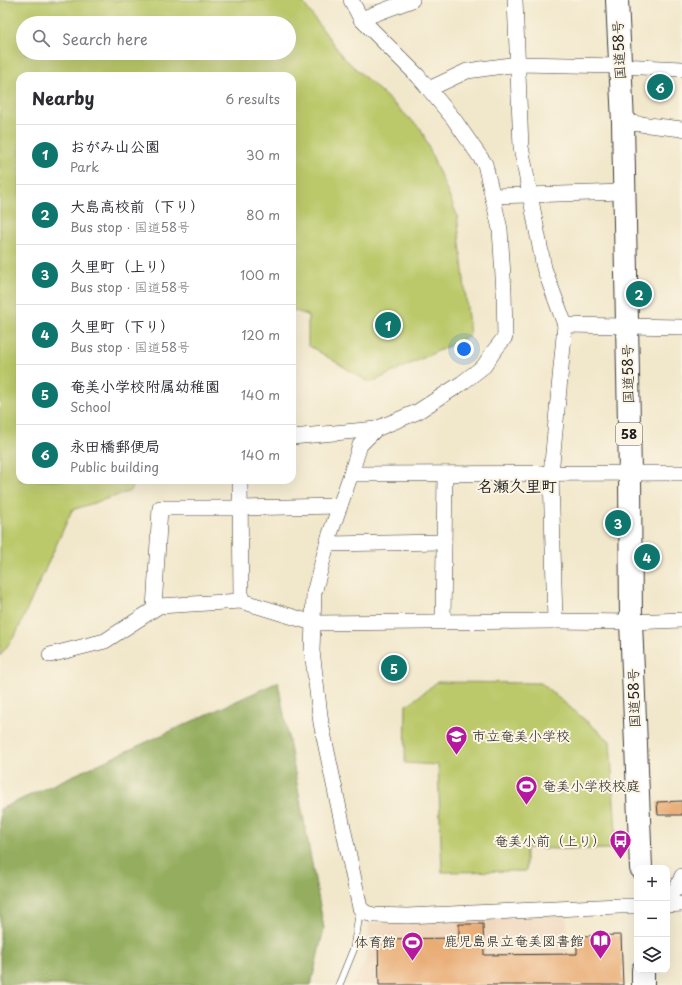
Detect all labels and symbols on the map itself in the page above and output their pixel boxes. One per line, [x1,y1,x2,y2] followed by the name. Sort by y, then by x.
[606,20,631,80] street label: 国道58号
[647,72,673,102] pin: 6
[626,279,652,309] pin: 2
[375,310,401,340] pin: 1
[454,339,474,359] your location
[616,344,639,404] street label: 国道58号
[616,423,642,445] road number: 58
[477,473,557,497] district label: 名瀬久里町
[605,508,631,538] pin: 3
[634,542,660,572] pin: 4
[381,653,407,683] pin: 5
[622,668,645,728] street label: 国道58号
[443,723,469,756] school or university icon: 市立奄美小学校
[472,725,570,746] place label: 市立奄美小学校
[514,773,540,806] sports icon: 奄美小学校校庭
[542,775,640,796] place label: 奄美小学校校庭
[608,828,634,861] bus stop icon: 奄美小前（上り）
[494,830,606,851] place label: 奄美小前（上り）
[587,928,613,961] library icon: 鹿児島県立奄美図書館
[399,929,425,962] sports icon: 体育館
[444,930,584,951] place label: 鹿児島県立奄美図書館
[354,931,396,952] place label: 体育館

